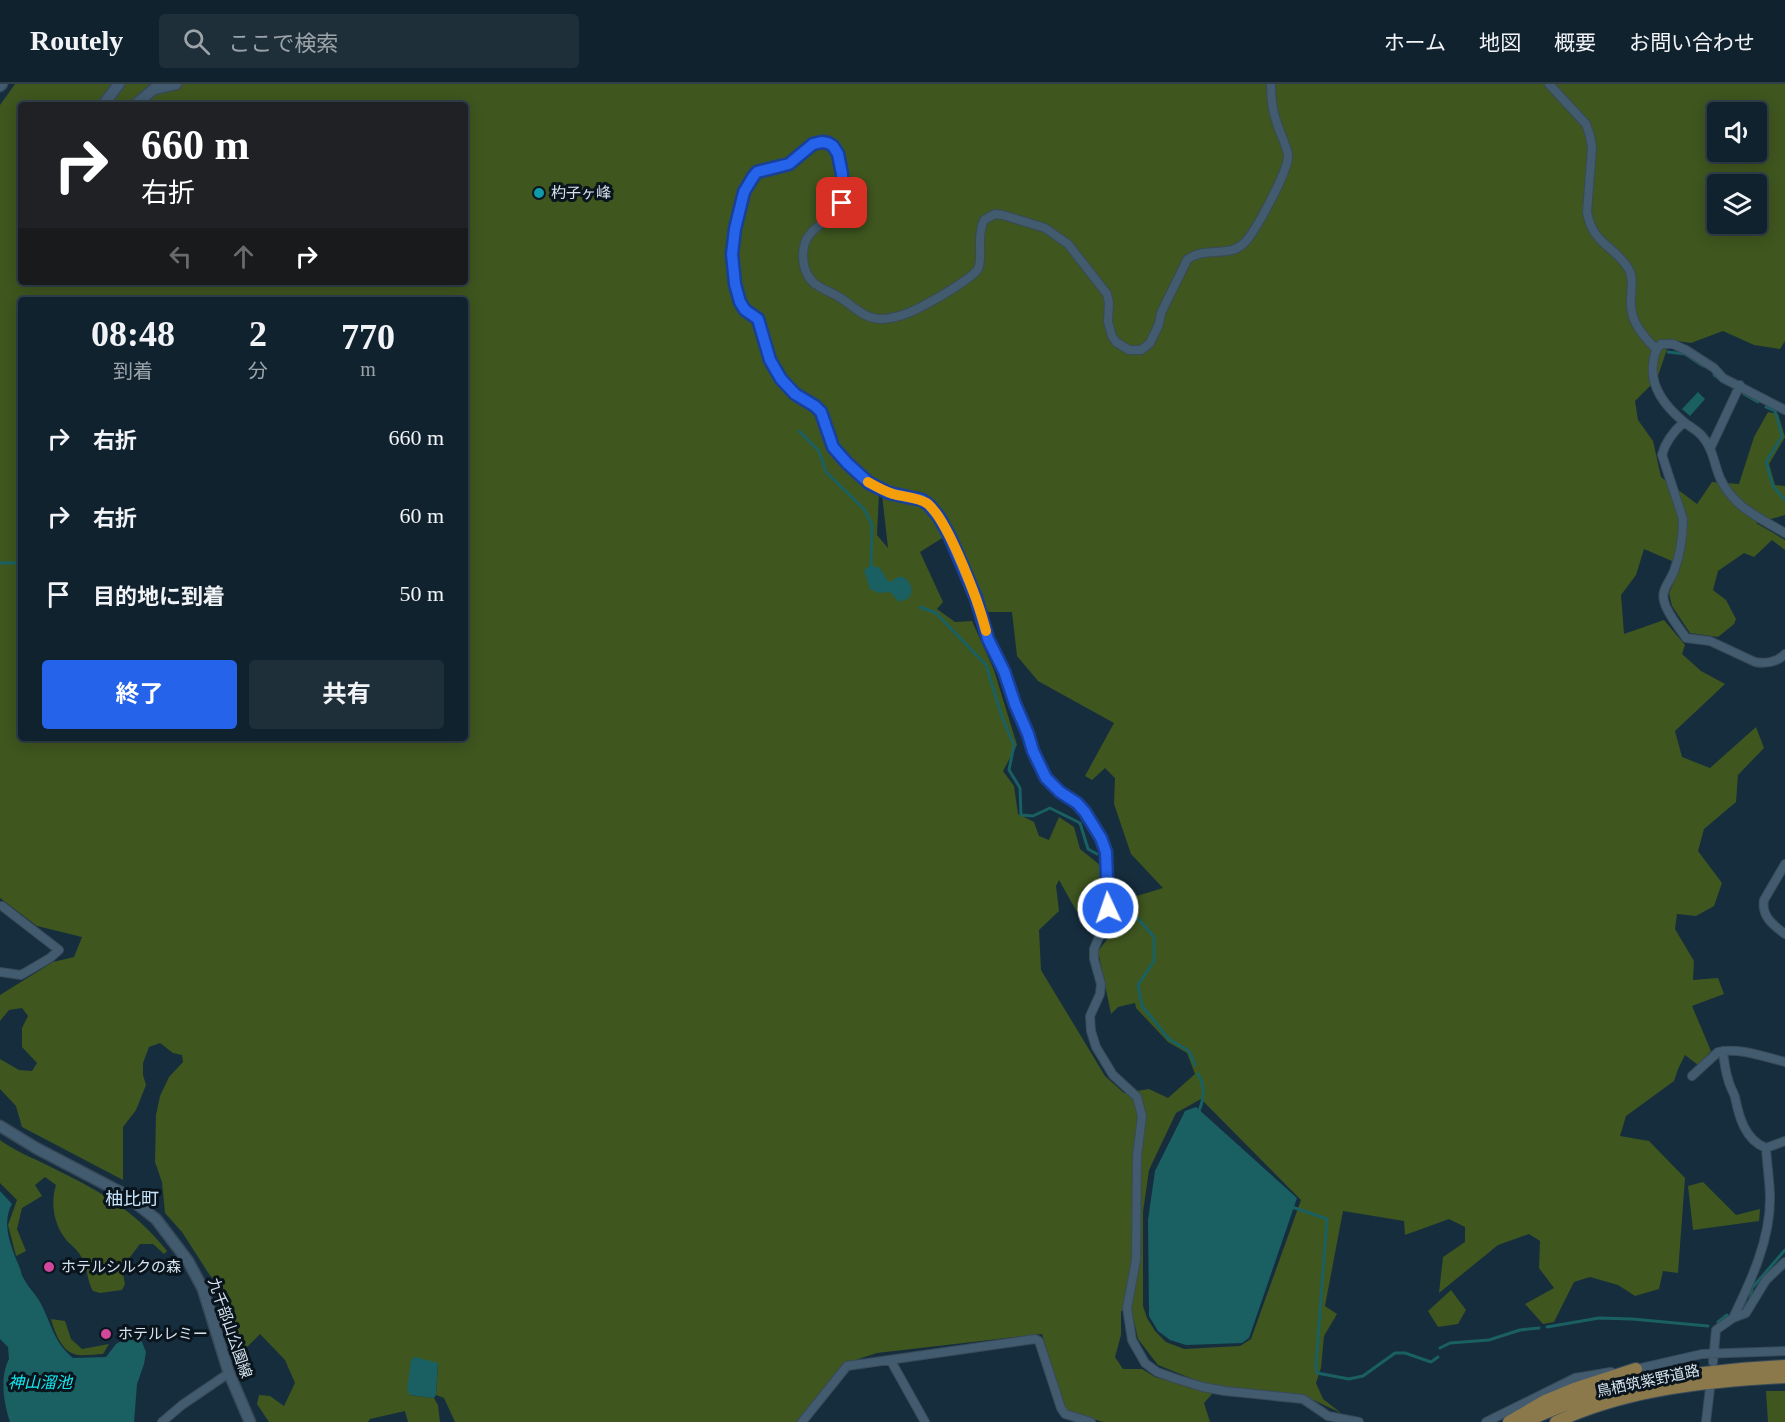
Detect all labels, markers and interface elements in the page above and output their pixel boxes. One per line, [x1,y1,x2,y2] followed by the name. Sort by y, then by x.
[159,14,579,68] search box
[30,25,123,56] text: Routely
[180,25,213,58] icon: search
[228,31,338,56] text: ここで検索
[1384,31,1446,55] text: ホーム
[1479,31,1521,55] text: 地図
[1554,31,1596,55] text: 概要
[1629,31,1755,55] text: お問い合わせ
[1707,102,1767,234] map controls
[1707,102,1767,162] button: sound
[141,122,250,168] text: 660 m
[42,126,120,204] icon: right
[1707,174,1767,234] button: layers
[816,177,867,228] pin
[141,178,195,208] text: 右折
[551,184,611,201] place label: 杓子ヶ峰
[532,186,546,200] marker: 杓子ヶ峰
[825,186,858,219] icon: arrive
[164,240,197,273] icon: left
[227,240,260,273] icon: ahead
[290,240,323,273] icon: right
[91,314,175,354] text: 08:48
[249,314,267,354] text: 2
[341,317,395,357] text: 770
[360,358,376,380] text: m
[113,360,153,382] text: 到着
[248,360,268,382] text: 分
[42,422,75,455] icon: right
[388,425,444,450] text: 660 m
[93,428,137,453] text: 右折
[42,500,75,533] icon: right
[399,503,444,528] text: 60 m
[93,506,137,531] text: 右折
[42,578,75,611] icon: arrive
[399,581,444,606] text: 50 m
[93,584,225,609] text: 目的地に到着
[42,660,237,729] button: 終了
[249,660,444,729] button: 共有
[1076,876,1140,940] position arrow
[105,1189,159,1209] district label: 柚比町
[61,1259,181,1275] place label: ホテルシルクの森
[42,1260,56,1274] marker: ホテルシルクの森
[205,1276,255,1380] street label: 九千部山公園線
[118,1326,208,1342] place label: ホテルレミー
[99,1327,113,1341] marker: ホテルレミー
[1595,1362,1701,1400] street label: 鳥栖筑紫野道路
[8,1374,74,1391] water label: 神山溜池

